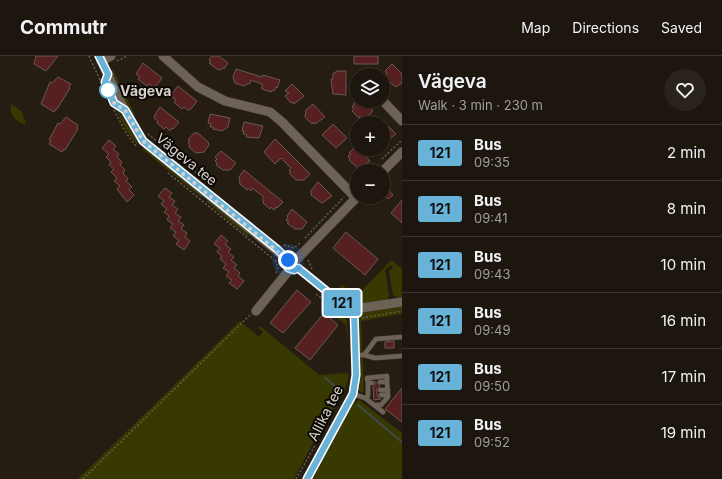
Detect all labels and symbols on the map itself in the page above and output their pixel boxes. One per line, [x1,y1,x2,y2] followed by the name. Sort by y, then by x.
[99,81,117,99] marker: Vägeva
[120,82,171,99] place label: Vägeva
[153,129,221,189] street label: Vägeva tee
[278,250,298,270] your location
[319,290,365,316] line badge: 121
[304,382,346,444] street label: Allika tee

